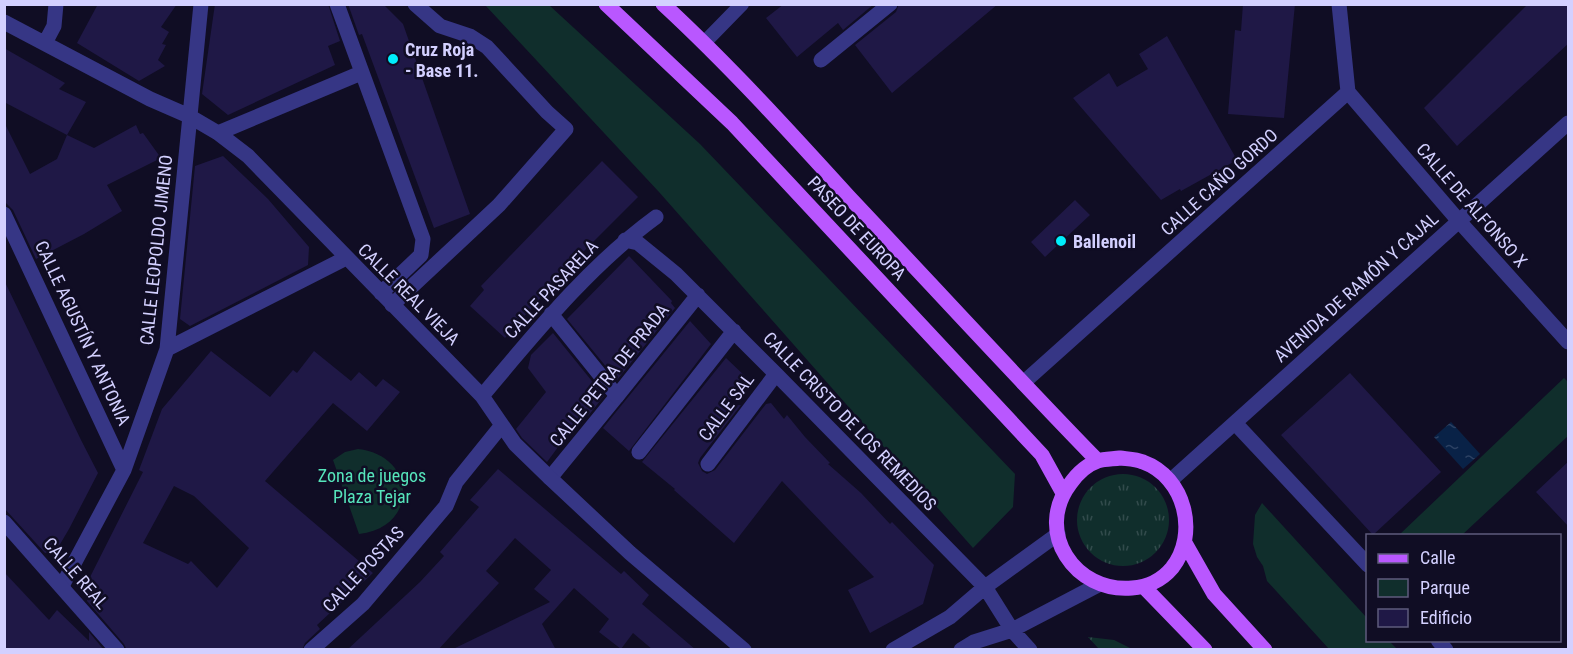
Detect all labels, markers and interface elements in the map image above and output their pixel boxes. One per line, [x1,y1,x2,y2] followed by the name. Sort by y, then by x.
[405,39,479,81] place label: Cruz Roja - Base 11.
[386,52,400,66] marker: Cruz Roja - Base 11.
[1156,124,1282,240] street label: CALLE CAÑO GORDO
[1412,139,1532,272] street label: CALLE DE ALFONSO X
[136,154,176,346] street label: CALLE LEOPOLDO JIMENO
[804,172,911,285] street label: PASEO DE EUROPA
[1270,207,1443,366] street label: AVENIDA DE RAMÓN Y CAJAL
[1073,231,1136,252] place label: Ballenoil
[1054,234,1068,248] marker: Ballenoil
[500,235,602,343] street label: CALLE PASARELA
[31,237,135,429] street label: CALLE AGUSTÍN Y ANTONIA
[354,239,465,350] street label: CALLE REAL VIEJA
[545,299,673,450] street label: CALLE PETRA DE PRADA
[759,327,941,515] street label: CALLE CRISTO DE LOS REMEDIOS
[694,369,758,445] street label: CALLE SAL
[318,465,426,507] park label: Zona de juegos Plaza Tejar
[318,522,408,616] street label: CALLE POSTAS
[39,533,113,614] street label: CALLE REAL
[1366,534,1561,642] legend
[1420,547,1456,568] text: Calle
[1420,577,1470,598] text: Parque
[1420,607,1472,628] text: Edificio

